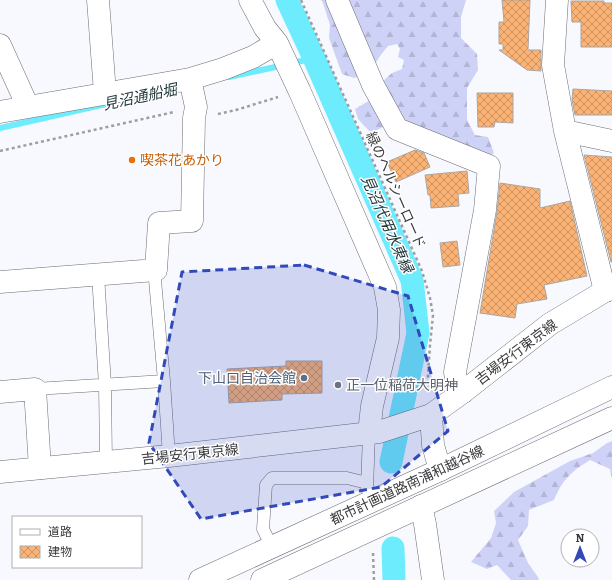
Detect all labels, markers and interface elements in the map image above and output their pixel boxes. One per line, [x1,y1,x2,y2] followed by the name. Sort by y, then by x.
[101,80,181,114] water label: 見沼通船堀
[362,129,429,251] street label: 緑のヘルシーロード
[140,152,224,169] place label: 喫茶花あかり
[127,155,137,165] marker: 喫茶花あかり
[357,172,417,277] water label: 見沼代用水東縁
[472,316,561,389] street label: 吉場安行東京線
[198,370,296,387] place label: 下山口自治会館
[299,373,309,383] marker: 下山口自治会館
[346,377,458,394] place label: 正一位稲荷大明神
[333,380,343,390] marker: 正一位稲荷大明神
[140,441,240,468] street label: 吉場安行東京線
[327,442,487,529] street label: 都市計画道路南浦和越谷線
[12,516,142,568] legend
[48,525,72,539] text: 道路
[560,528,600,568] north arrow
[576,532,585,545] text: N
[48,545,72,559] text: 建物

